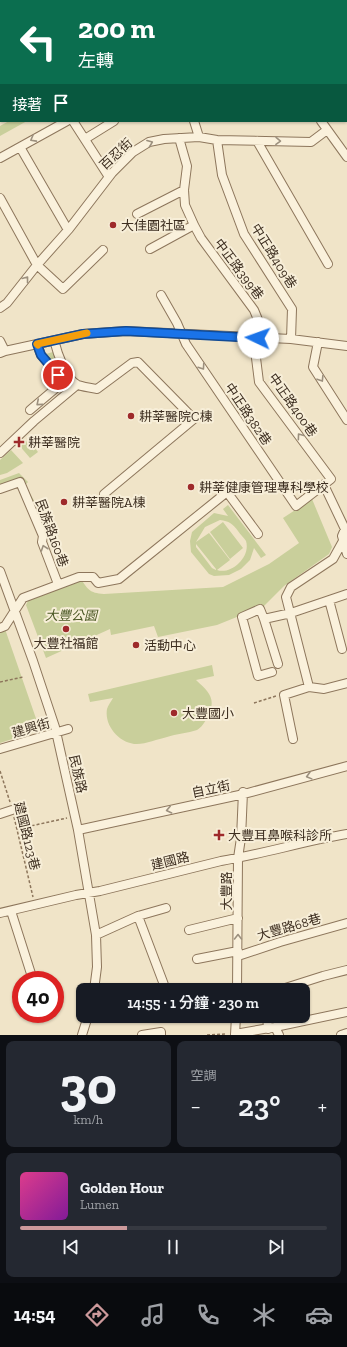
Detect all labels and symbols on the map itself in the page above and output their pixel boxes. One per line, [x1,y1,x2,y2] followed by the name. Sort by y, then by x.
[30,135,37,142] one-way arrow
[97,135,135,173] street label: 百忍街
[275,137,281,146] one-way arrow
[146,139,153,147] one-way arrow
[121,218,186,233] place label: 大佳園社區
[108,220,118,230] marker: 大佳園社區
[248,221,300,291] street label: 中正路409巷
[211,236,267,302] street label: 中正路399巷
[21,277,28,284] one-way arrow
[237,317,279,359] position arrow
[41,358,75,392] pin
[197,363,205,370] one-way arrow
[266,370,320,440] street label: 中正路400巷
[316,374,323,381] one-way arrow
[222,380,274,448] street label: 中正路382巷
[36,398,43,405] one-way arrow
[139,409,212,424] place label: 耕莘醫院C棟
[126,411,136,421] marker: 耕莘醫院C棟
[297,434,304,441] one-way arrow
[28,435,80,450] place label: 耕莘醫院
[13,436,25,448] marker: 耕莘醫院
[199,480,329,495] place label: 耕莘健康管理專科學校
[186,482,196,492] marker: 耕莘健康管理專科學校
[72,495,145,510] place label: 耕莘醫院A棟
[33,497,71,569] street label: 民族路160巷
[59,497,69,507] marker: 耕莘醫院A棟
[41,544,49,551] one-way arrow
[45,608,99,623] park label: 大豐公園
[61,624,71,634] marker: 大豐社福館
[33,636,99,651] place label: 大豐社福館
[144,638,196,653] place label: 活動中心
[131,640,141,650] marker: 活動中心
[182,706,234,721] place label: 大豐國小
[169,708,179,718] marker: 大豐國小
[10,715,52,741] street label: 建興街
[66,753,90,795] street label: 民族路
[306,771,313,780] one-way arrow
[190,778,232,800] street label: 自立街
[11,800,43,872] street label: 建國路123巷
[166,805,173,813] one-way arrow
[228,828,332,843] place label: 大豐耳鼻喉科診所
[213,829,225,841] marker: 大豐耳鼻喉科診所
[149,849,191,873] street label: 建國路
[219,871,234,911] street label: 大豐路
[255,911,323,943] street label: 大豐路68巷
[234,934,242,940] one-way arrow
[12,971,64,1023] speed limit sign: 40

